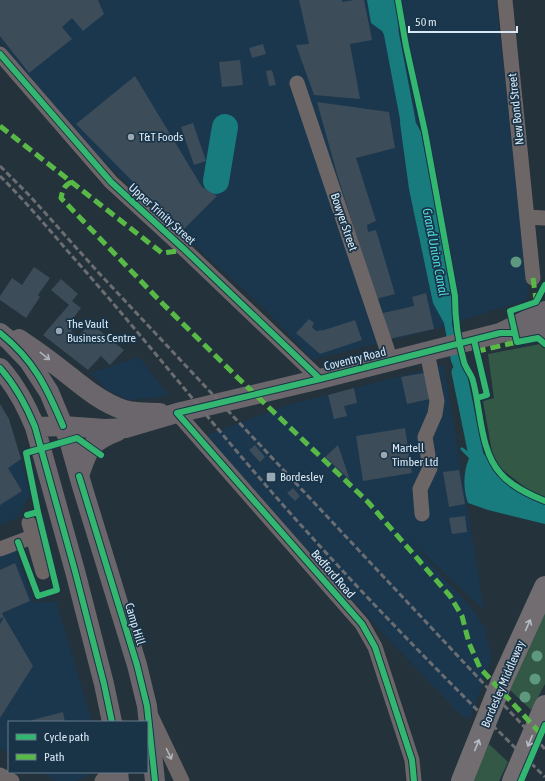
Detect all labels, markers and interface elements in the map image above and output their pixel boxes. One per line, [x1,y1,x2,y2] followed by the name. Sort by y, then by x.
[409,8,517,34] scale bar
[415,15,437,29] text: 50 m
[505,72,527,146] street label: New Bond Street
[139,130,183,144] place label: T&T Foods
[126,132,136,142] marker: T&T Foods
[126,180,199,248] street label: Upper Trinity Street
[328,191,361,253] street label: Bowyer Street
[420,207,451,297] water label: Grand Union Canal
[67,317,136,345] place label: The Vault Business Centre
[54,326,64,336] marker: The Vault Business Centre
[322,345,388,373] street label: Coventry Road
[39,352,50,361] one-way arrow
[392,441,438,469] place label: Martell Timber Ltd
[379,450,389,460] marker: Martell Timber Ltd
[280,470,324,484] place label: Bordesley
[265,471,277,483] marker: Bordesley
[308,547,358,601] street label: Bedford Road
[122,601,148,647] street label: Camp Hill
[525,620,532,632] one-way arrow
[478,638,528,730] street label: Bordesley Middleway
[8,721,148,773] legend
[44,730,89,744] text: Cycle path
[525,735,533,747] one-way arrow
[473,739,481,751] one-way arrow
[166,748,173,760] one-way arrow
[44,750,65,764] text: Path

